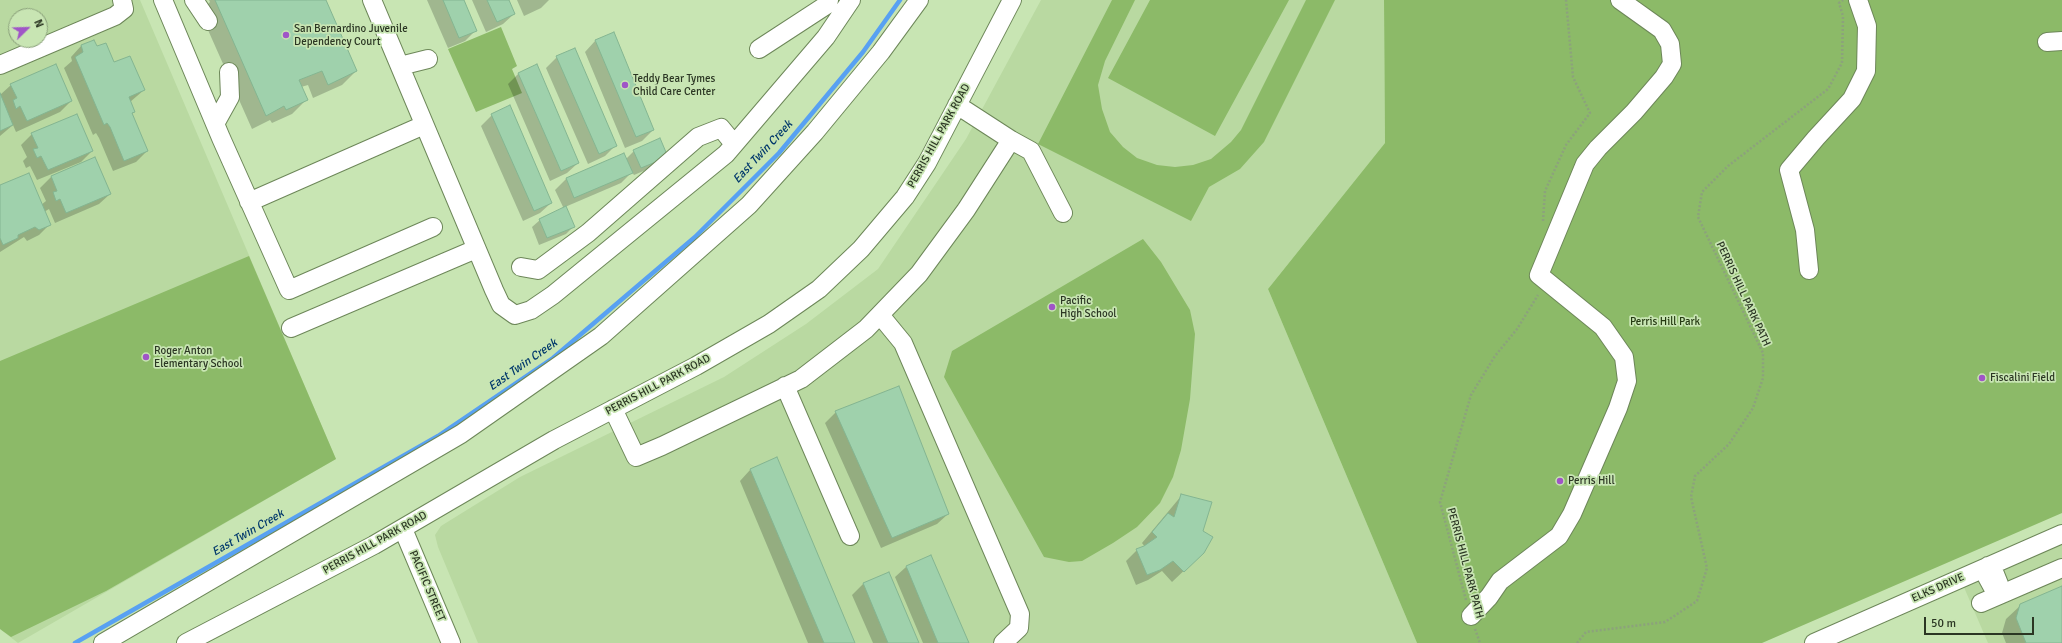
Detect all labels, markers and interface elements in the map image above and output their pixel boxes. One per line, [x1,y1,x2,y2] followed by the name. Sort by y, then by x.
[8,8,48,48] north arrow
[31,17,46,30] text: N
[294,22,408,48] place label: San Bernardino Juvenile Dependency Court
[281,30,291,40] marker: San Bernardino Juvenile Dependency Court
[633,72,715,98] place label: Teddy Bear Tymes Child Care Center
[620,80,630,90] marker: Teddy Bear Tymes Child Care Center
[905,82,973,190] street label: PERRIS HILL PARK ROAD
[730,118,796,186] water label: East Twin Creek
[1713,240,1773,348] street label: PERRIS HILL PARK PATH
[1060,294,1117,320] place label: Pacific High School
[1047,302,1057,312] marker: Pacific High School
[1630,315,1700,329] park label: Perris Hill Park
[486,336,560,394] water label: East Twin Creek
[154,344,242,370] place label: Roger Anton Elementary School
[141,352,151,362] marker: Roger Anton Elementary School
[603,352,713,418] street label: PERRIS HILL PARK ROAD
[1990,371,2055,385] place label: Fiscalini Field
[1977,373,1987,383] marker: Fiscalini Field
[1568,474,1615,488] place label: Perris Hill
[1555,476,1565,486] marker: Perris Hill
[1444,506,1486,620] street label: PERRIS HILL PARK PATH
[209,507,287,559] water label: East Twin Creek
[321,509,429,577] street label: PERRIS HILL PARK ROAD
[406,549,448,623] street label: PACIFIC STREET
[1910,570,1966,606] street label: ELKS DRIVE
[1926,609,2036,635] scale bar
[1931,616,1956,631] text: 50 m

